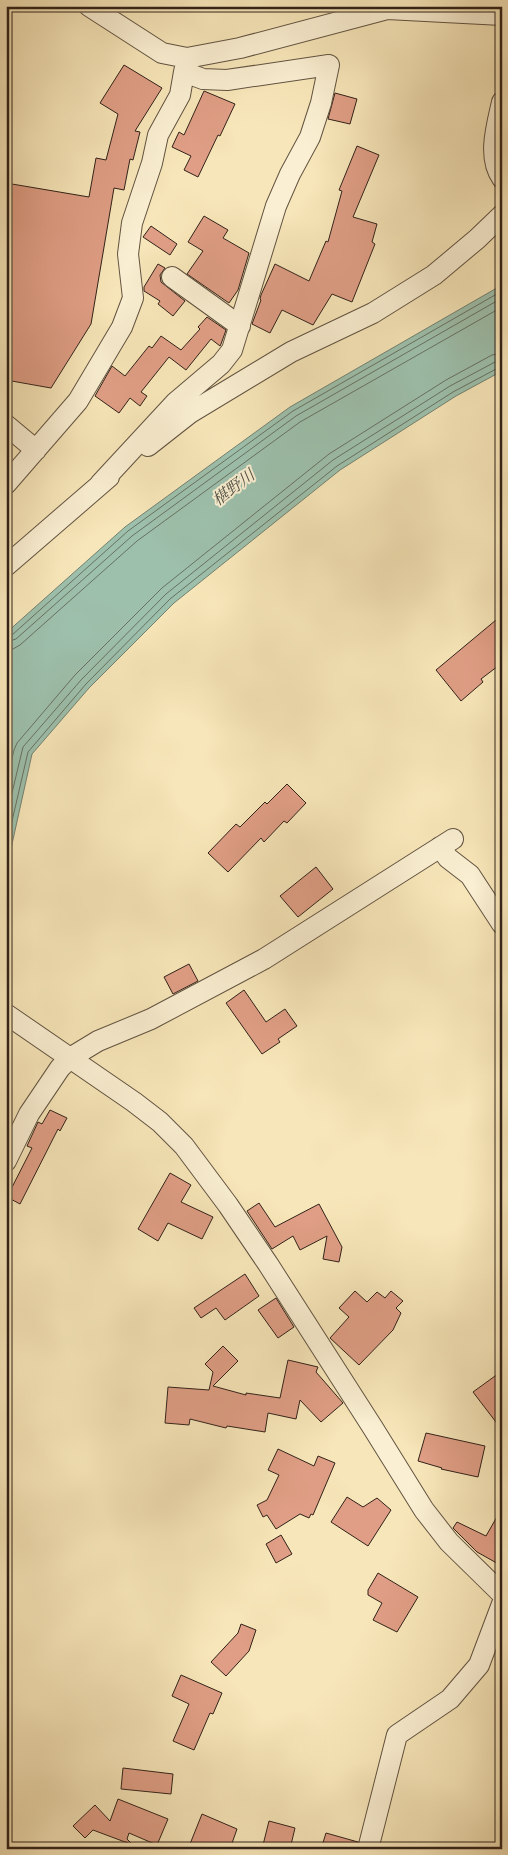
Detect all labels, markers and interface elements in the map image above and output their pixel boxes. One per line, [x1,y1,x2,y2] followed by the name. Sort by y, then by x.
[209,465,261,511] water label: 椹野川

